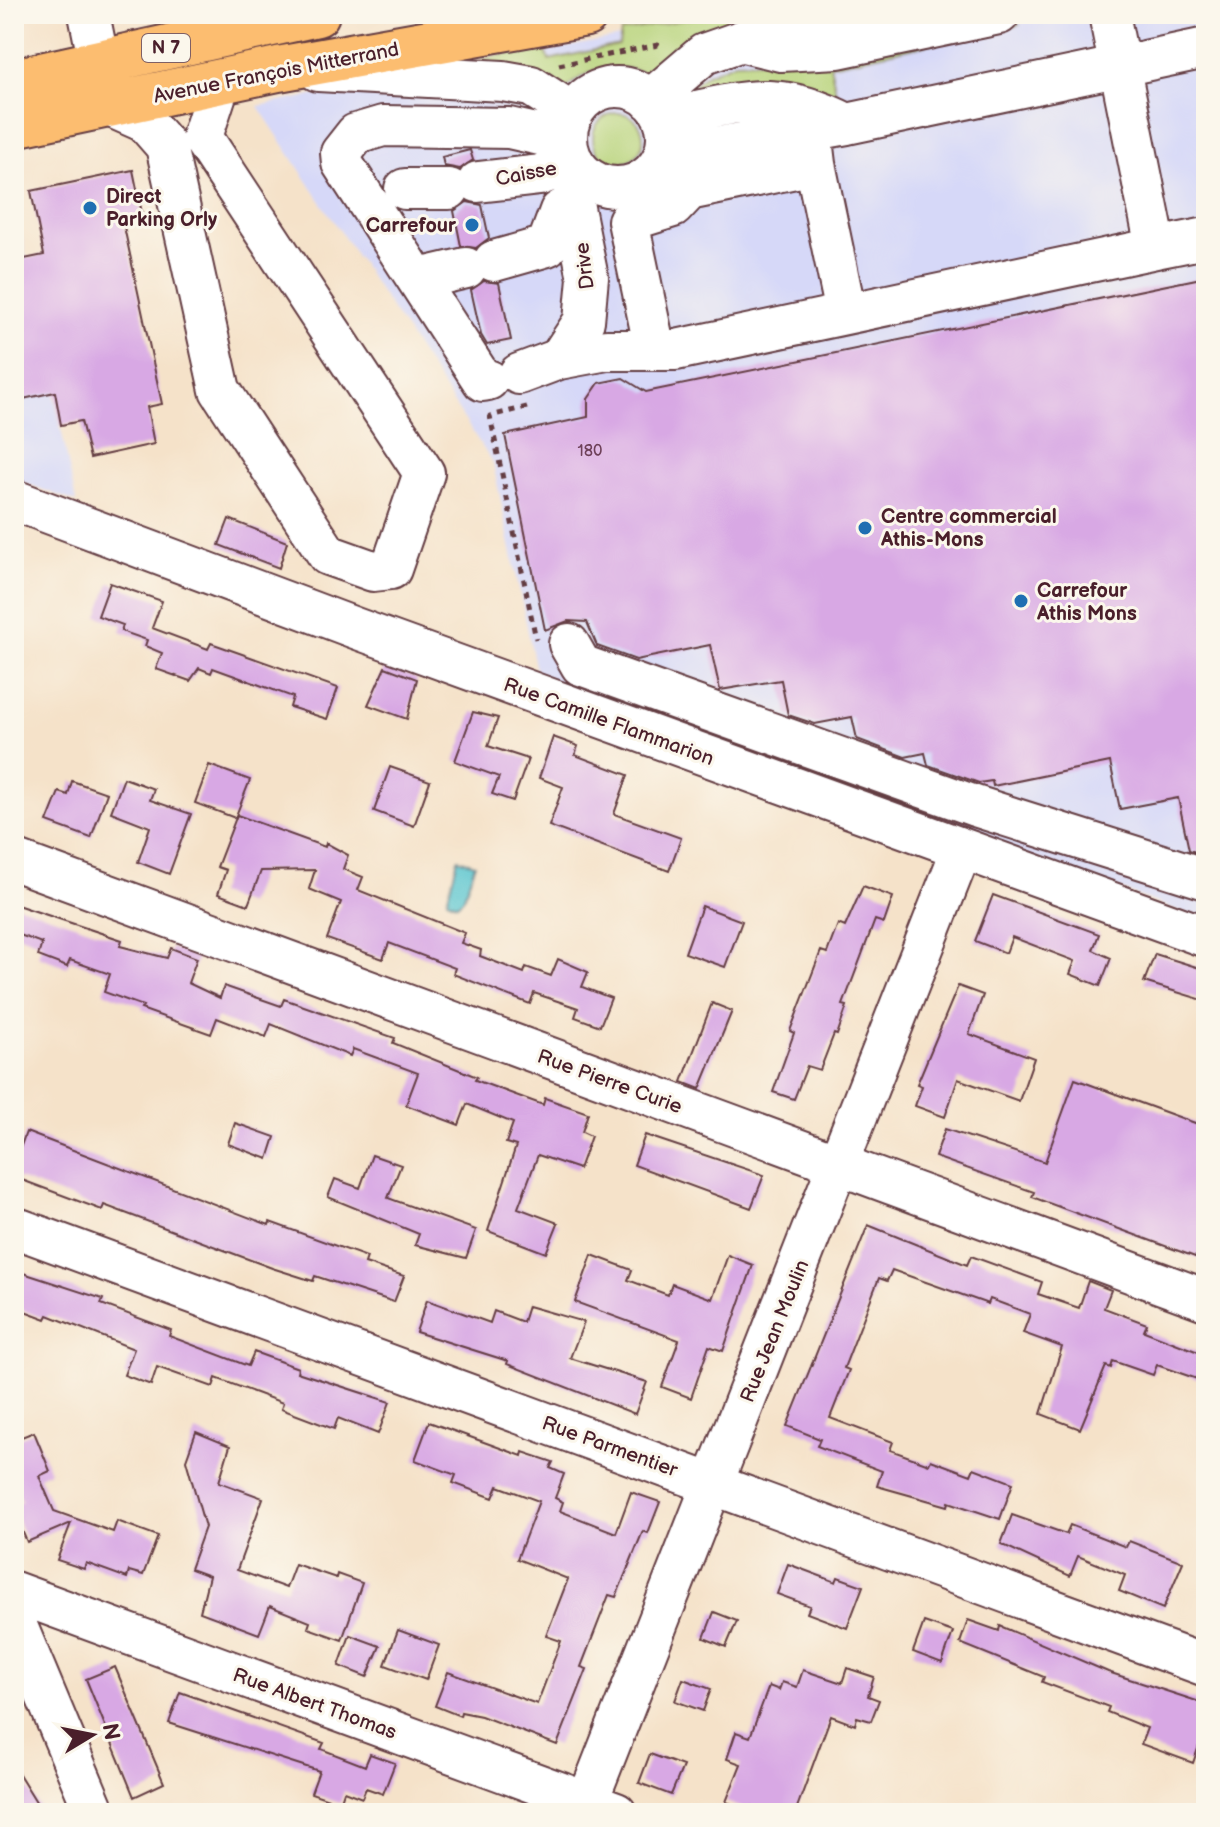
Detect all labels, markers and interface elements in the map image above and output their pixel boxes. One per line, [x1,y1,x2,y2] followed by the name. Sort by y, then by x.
[142,34,190,62] road number: N 7
[151,37,401,109] street label: Avenue François Mitterrand
[494,156,559,192] street label: Caisse
[106,185,218,232] place label: Direct Parking Orly
[81,199,99,217] marker: Direct Parking Orly
[366,214,457,238] place label: Carrefour
[463,216,481,234] marker: Carrefour
[570,241,600,291] street label: Drive
[578,442,602,461] house number: 180
[880,505,1057,552] place label: Centre commercial Athis-Mons
[856,519,874,537] marker: Centre commercial Athis-Mons
[1036,579,1137,626] place label: Carrefour Athis Mons
[1012,592,1030,610] marker: Carrefour Athis Mons
[500,673,717,771] street label: Rue Camille Flammarion
[534,1045,685,1119] street label: Rue Pierre Curie
[735,1257,814,1406] street label: Rue Jean Moulin
[539,1411,681,1483] street label: Rue Parmentier
[230,1663,400,1745] street label: Rue Albert Thomas
[52,1695,132,1775] north arrow
[95,1721,125,1742] text: N

